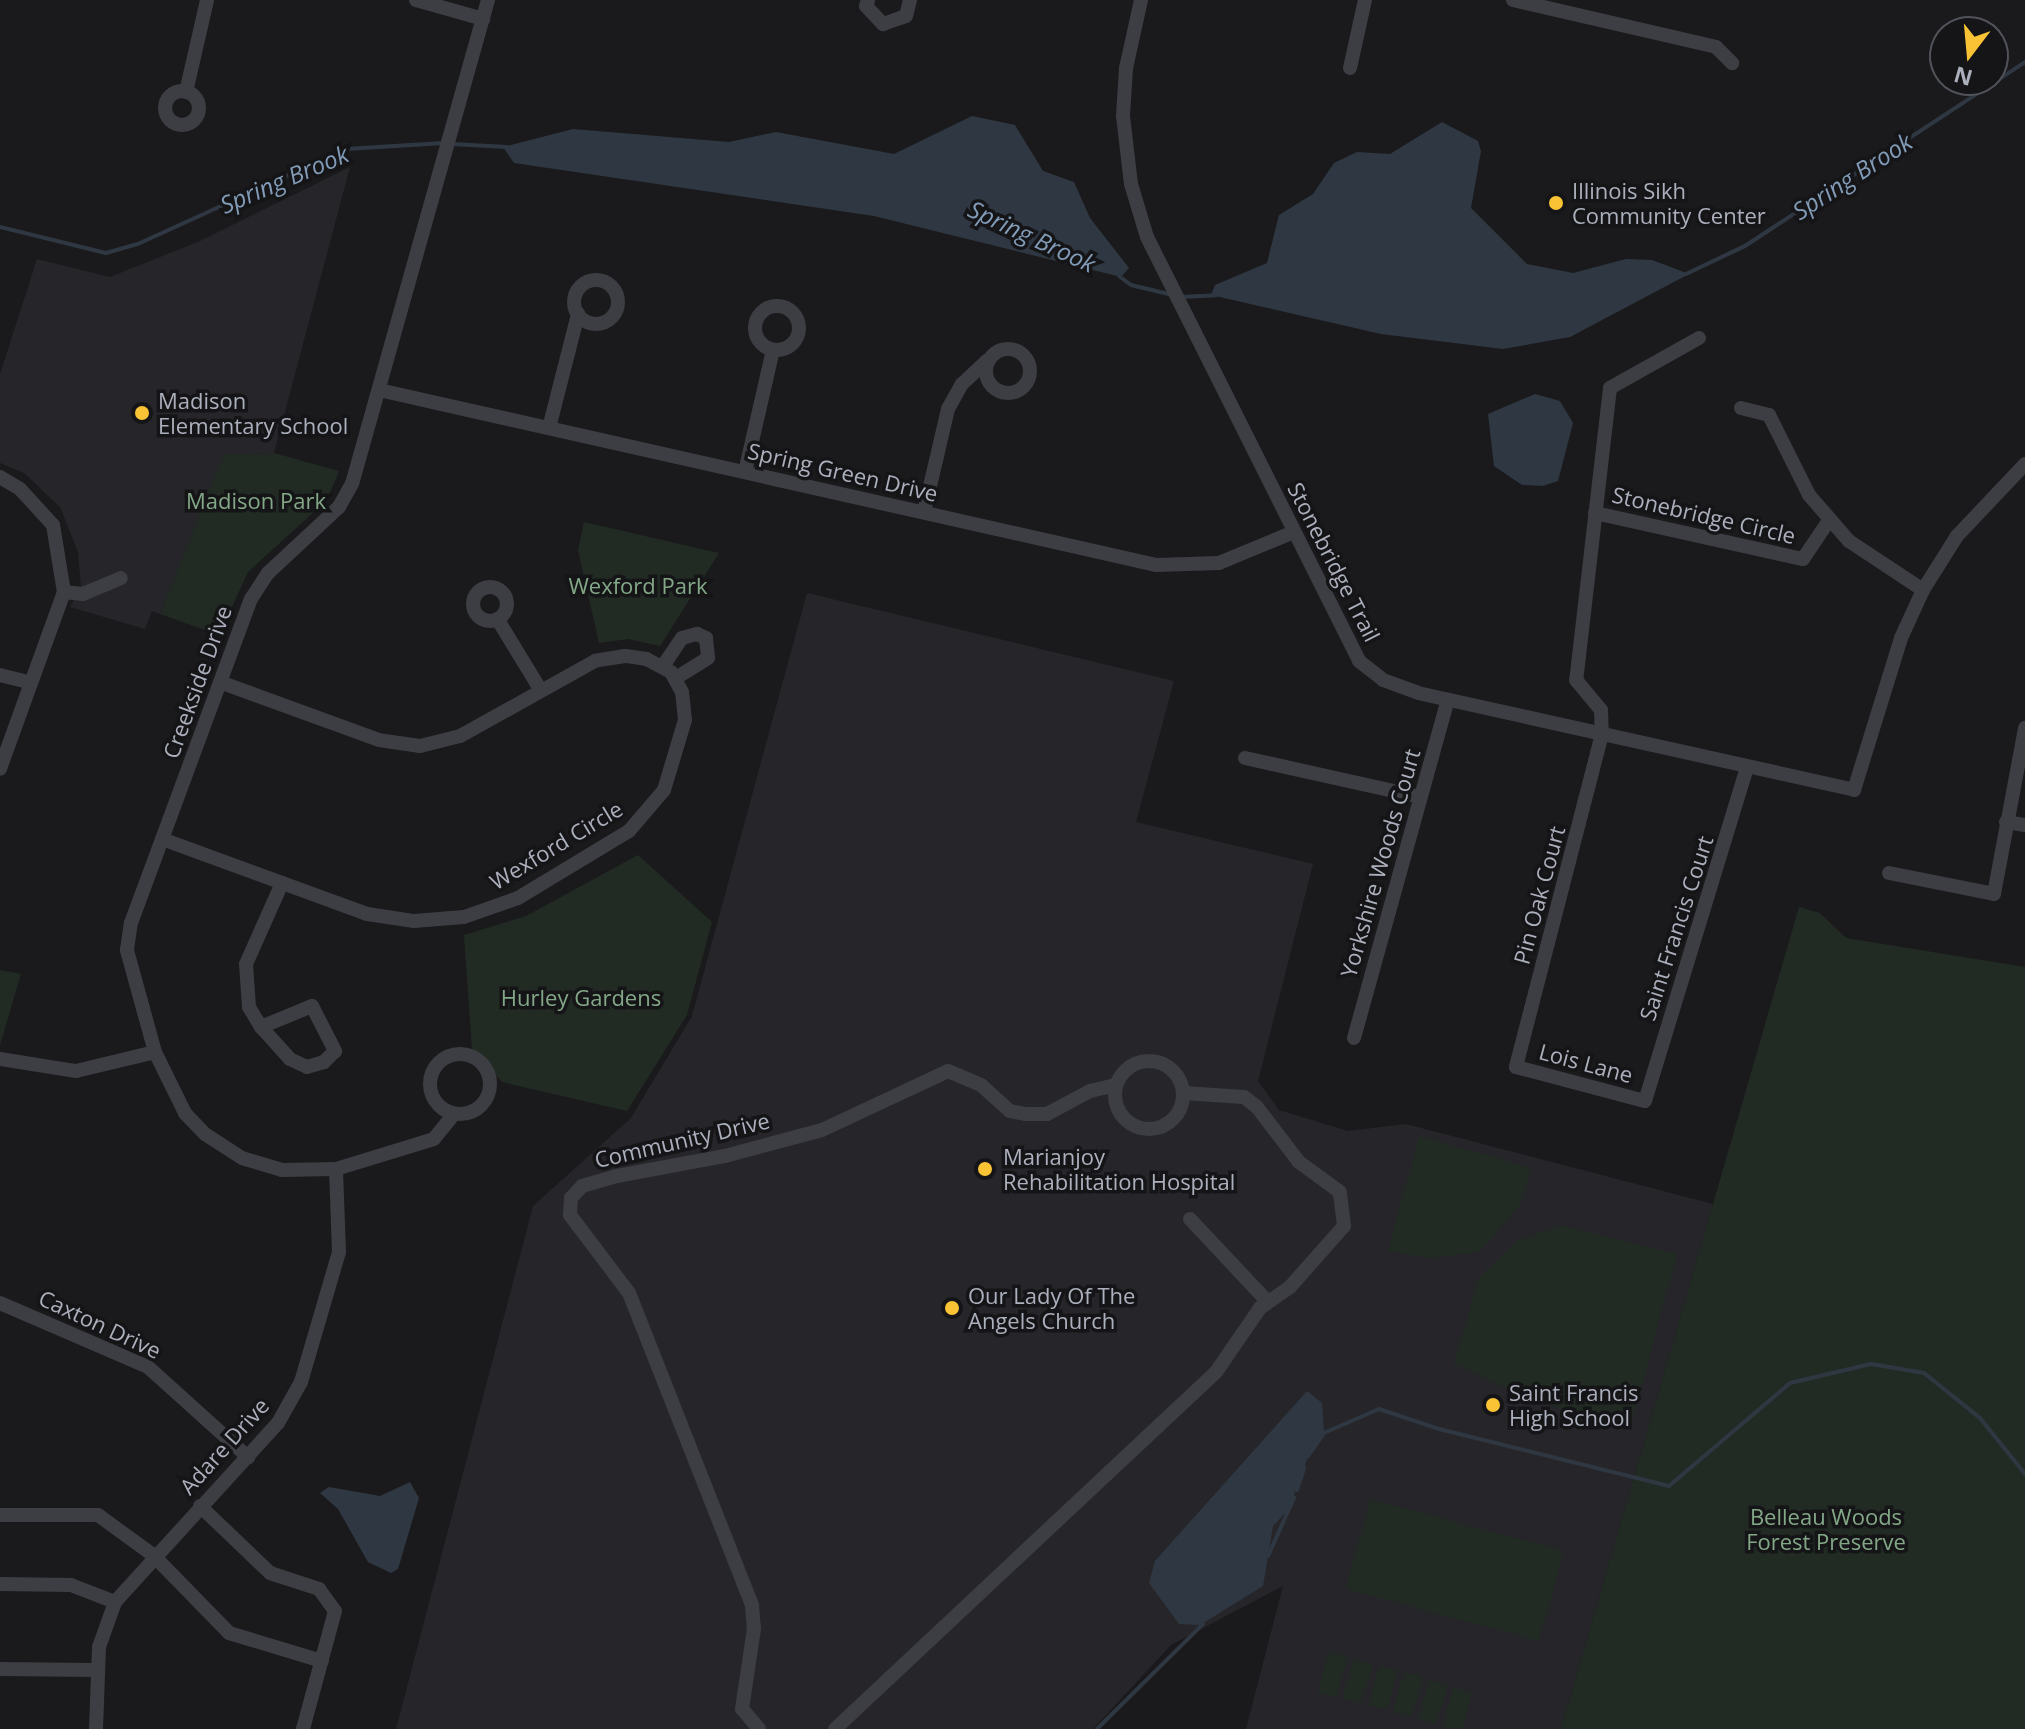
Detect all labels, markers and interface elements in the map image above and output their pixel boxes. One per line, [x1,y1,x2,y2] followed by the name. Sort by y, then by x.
[1929,16,2009,96] north arrow
[1950,60,1976,94] text: N
[1787,127,1917,225] water label: Spring Brook
[215,139,353,219] water label: Spring Brook
[1572,177,1766,228] place label: Illinois Sikh Community Center
[964,194,1100,278] water label: Spring Brook
[1547,194,1565,212] marker: Illinois Sikh Community Center
[158,387,348,438] place label: Madison Elementary School
[133,404,151,422] marker: Madison Elementary School
[746,437,940,507] street label: Spring Green Drive
[1283,478,1385,646] street label: Stonebridge Trail
[1610,481,1798,549] street label: Stonebridge Circle
[186,488,326,514] park label: Madison Park
[569,573,707,599] park label: Wexford Park
[157,602,237,762] street label: Creekside Drive
[1335,746,1425,980] street label: Yorkshire Woods Court
[485,795,627,895] street label: Wexford Circle
[1508,823,1570,967] street label: Pin Oak Court
[1634,832,1718,1024] street label: Saint Francis Court
[501,985,661,1011] park label: Hurley Gardens
[1536,1038,1636,1088] street label: Lois Lane
[592,1107,772,1173] street label: Community Drive
[1003,1143,1235,1194] place label: Marianjoy Rehabilitation Hospital
[974,1158,996,1180] marker: Marianjoy Rehabilitation Hospital
[968,1282,1135,1334] place label: Our Lady Of The Angels Church
[35,1284,165,1364] street label: Caxton Drive
[943,1299,961,1317] marker: Our Lady Of The Angels Church
[1509,1379,1639,1430] place label: Saint Francis High School
[174,1392,274,1500] street label: Adare Drive
[1484,1396,1502,1414] marker: Saint Francis High School
[1746,1503,1906,1554] park label: Belleau Woods Forest Preserve

